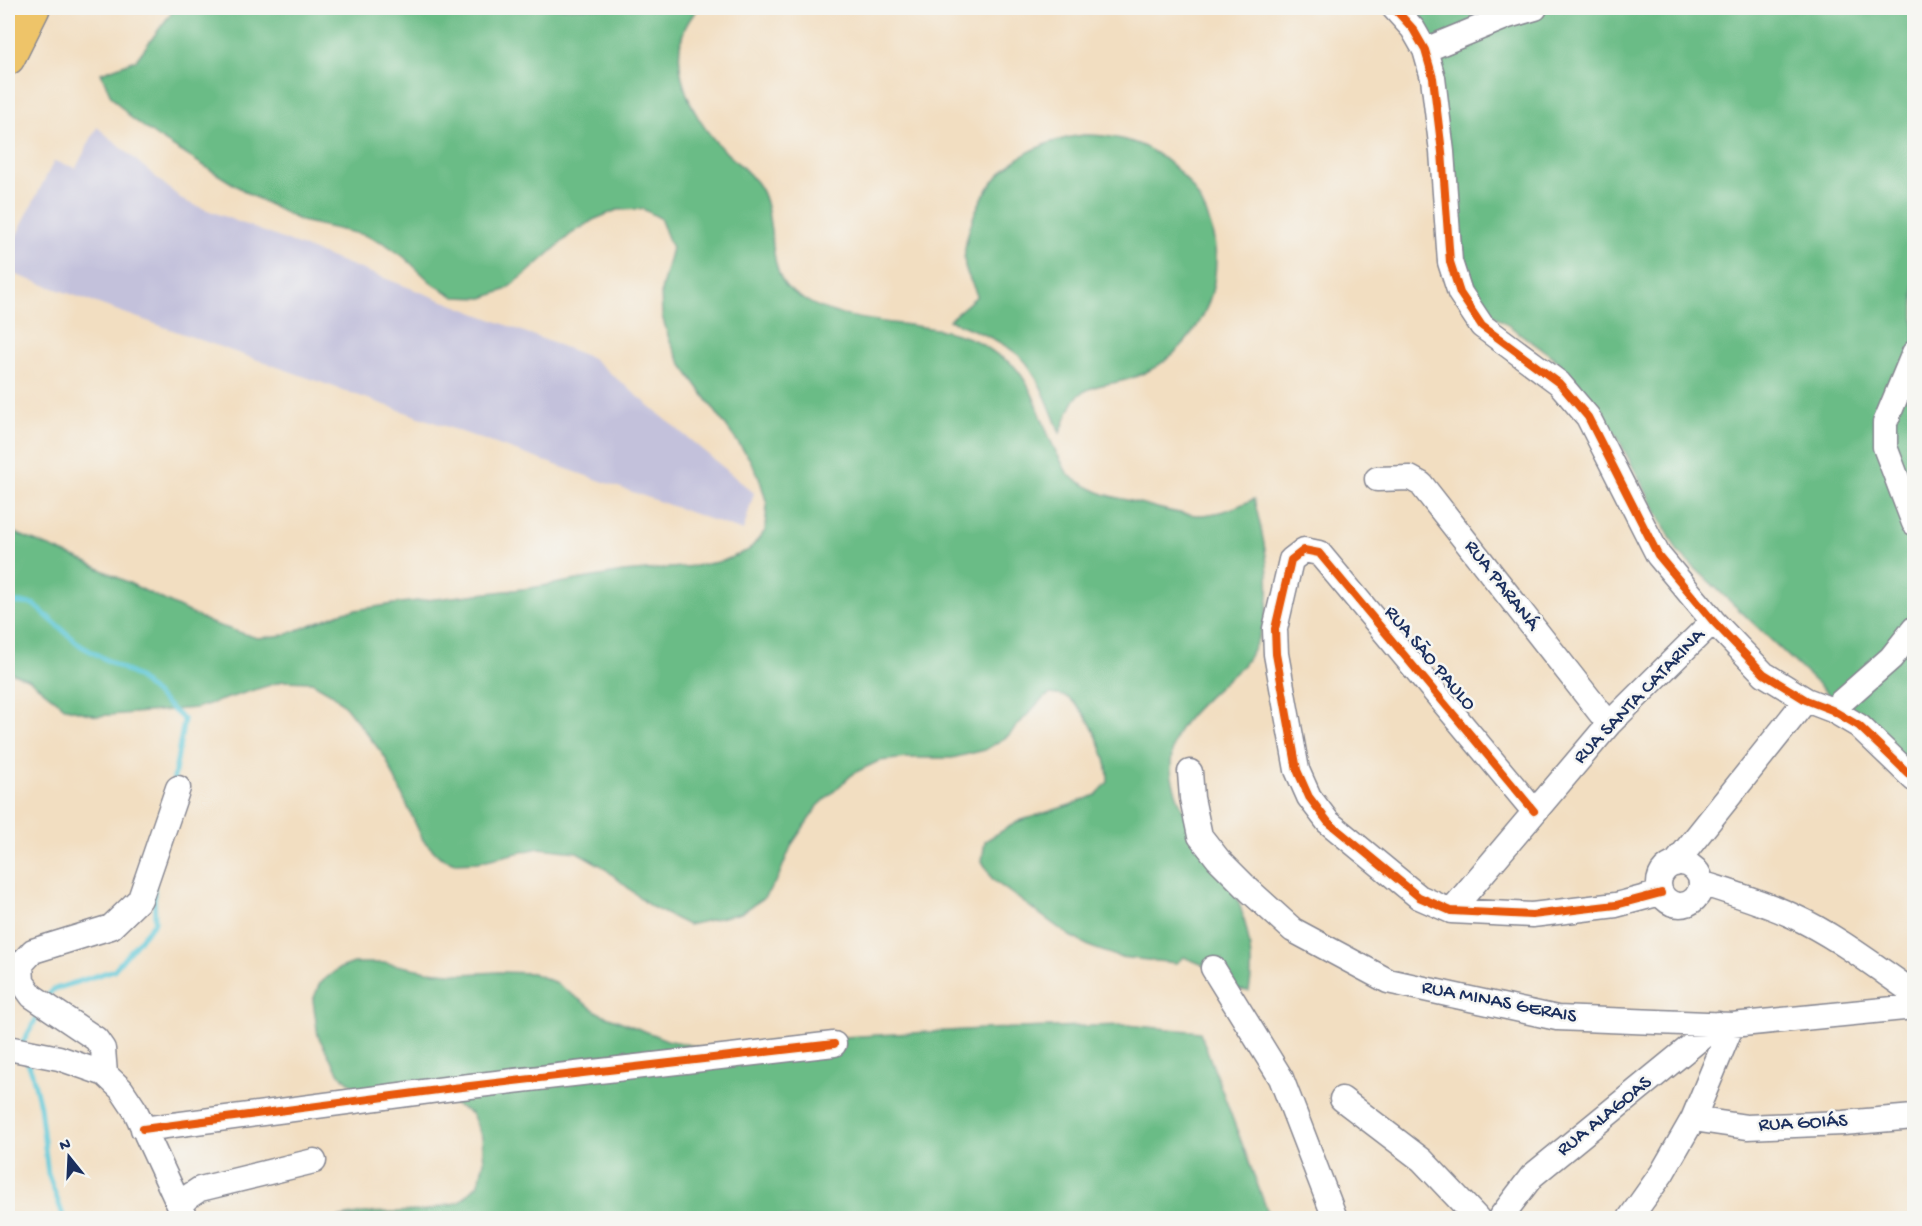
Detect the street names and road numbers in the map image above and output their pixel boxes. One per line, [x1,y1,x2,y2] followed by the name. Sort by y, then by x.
[1459,535,1546,637] street label: RUA PARANÁ
[1378,601,1480,716] street label: RUA SÃO PAULO
[1569,624,1711,769] street label: RUA SANTA CATARINA
[1419,977,1579,1029] street label: RUA MINAS GERAIS
[1553,1071,1658,1162] street label: RUA ALAGOAS
[1758,1108,1849,1138] street label: RUA GOIÁS

